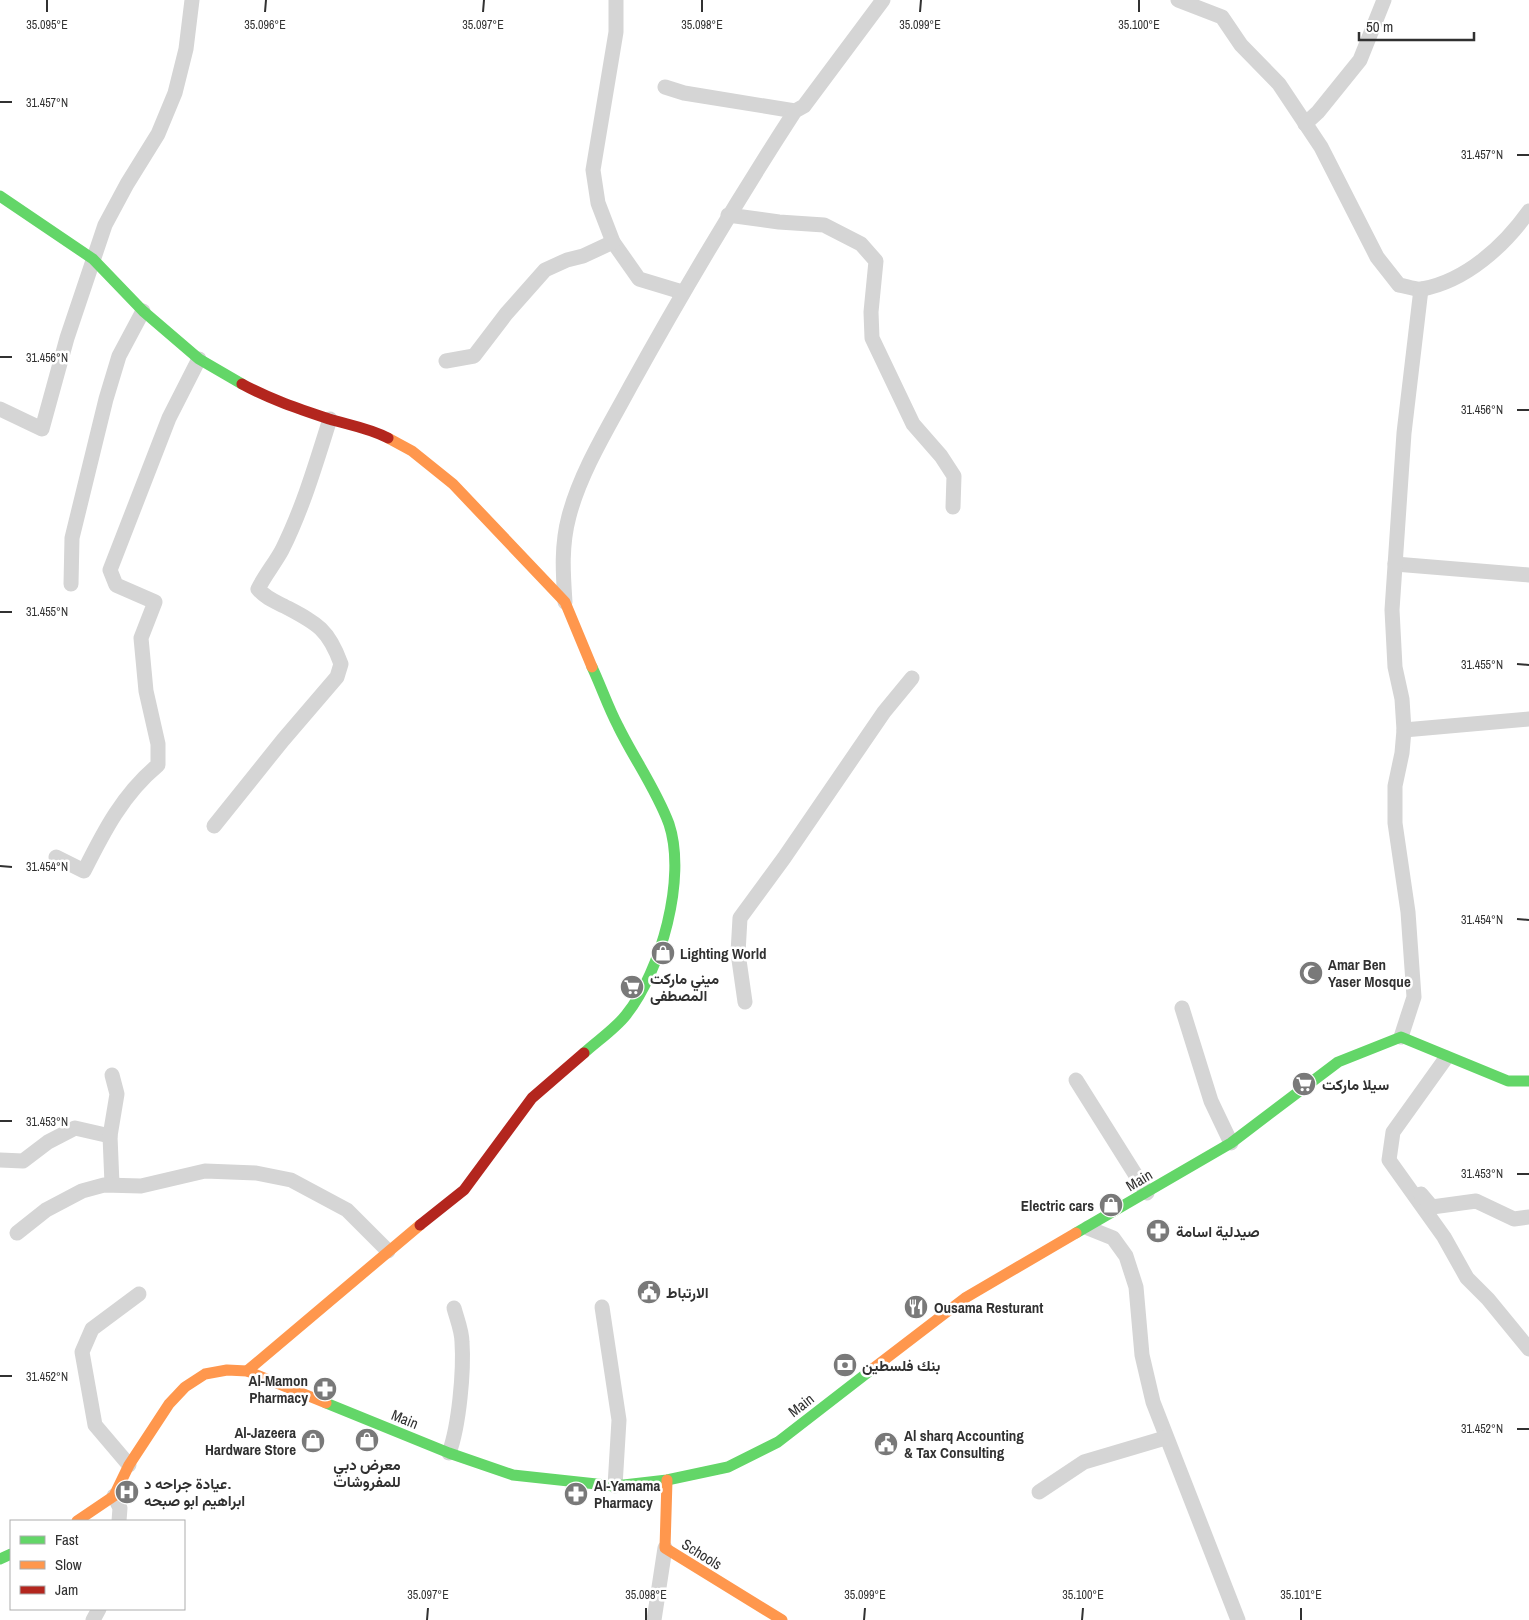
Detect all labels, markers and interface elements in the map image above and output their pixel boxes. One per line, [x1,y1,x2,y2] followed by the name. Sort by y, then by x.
[1359,10,1474,42] scale bar
[1366,16,1393,37] text: 50 m
[26,17,68,33] text: 35.095°E
[244,17,286,33] text: 35.096°E
[462,17,504,33] text: 35.097°E
[681,17,723,33] text: 35.098°E
[899,17,941,33] text: 35.099°E
[1118,17,1160,33] text: 35.100°E
[26,95,68,111] text: 31.457°N
[1461,147,1503,163] text: 31.457°N
[26,350,68,366] text: 31.456°N
[1461,402,1503,418] text: 31.456°N
[26,604,68,620] text: 31.455°N
[1461,657,1503,673] text: 31.455°N
[26,859,68,875] text: 31.454°N
[1461,912,1503,928] text: 31.454°N
[650,940,676,966] shop icon: Lighting World
[680,943,767,964] place label: Lighting World
[1328,954,1411,992] place label: Amar Ben Yaser Mosque
[1298,960,1324,986] mosque icon: Amar Ben Yaser Mosque
[650,968,719,1006] place label: ميني ماركت المصطفى
[619,974,645,1000] supermarket icon: ميني ماركت المصطفى
[1291,1071,1317,1097] supermarket icon: سيلا ماركت
[1322,1074,1389,1095] place label: سيلا ماركت
[26,1114,68,1130] text: 31.453°N
[1122,1164,1156,1196] street label: Main
[1461,1166,1503,1182] text: 31.453°N
[1098,1192,1124,1218] shop icon: Electric cars
[1021,1195,1094,1216] place label: Electric cars
[1145,1218,1171,1244] pharmacy icon: صيدلية اسامة
[1176,1221,1260,1242] place label: صيدلية اسامة
[636,1279,662,1305] public building icon: الارتباط
[666,1282,709,1303] place label: الارتباط
[903,1294,929,1320] restaurant icon: Ousama Resturant
[934,1297,1043,1318] place label: Ousama Resturant
[832,1352,858,1378] bank icon: بنك فلسطين
[862,1355,940,1376] place label: بنك فلسطين
[26,1369,68,1385] text: 31.452°N
[249,1370,308,1408] place label: Al-Mamon Pharmacy
[312,1376,338,1402] pharmacy icon: Al-Mamon Pharmacy
[784,1388,818,1422] street label: Main
[388,1404,422,1434] street label: Main
[1461,1421,1503,1437] text: 31.452°N
[205,1422,296,1460] place label: Al-Jazeera Hardware Store
[904,1425,1024,1463] place label: Al sharq Accounting & Tax Consulting
[354,1427,380,1453] shop icon: معرض دبي للمفروشات
[300,1428,326,1454] shop icon: Al-Jazeera Hardware Store
[873,1431,899,1457] public building icon: Al sharq Accounting & Tax Consulting
[333,1454,401,1492] place label: معرض دبي للمفروشات
[144,1473,245,1511] place label: عيادة جراحه د. ابراهيم ابو صبحه
[594,1475,660,1513] place label: Al-Yamama Pharmacy
[114,1479,140,1505] hospital icon: عيادة جراحه د. ابراهيم ابو صبحه
[563,1481,589,1507] pharmacy icon: Al-Yamama Pharmacy
[10,1520,185,1610] legend
[55,1529,79,1550] text: Fast
[678,1533,726,1575] street label: Schools
[55,1554,82,1575] text: Slow
[55,1579,78,1600] text: Jam
[407,1587,449,1603] text: 35.097°E
[625,1587,667,1603] text: 35.098°E
[844,1587,886,1603] text: 35.099°E
[1062,1587,1104,1603] text: 35.100°E
[1280,1587,1322,1603] text: 35.101°E

